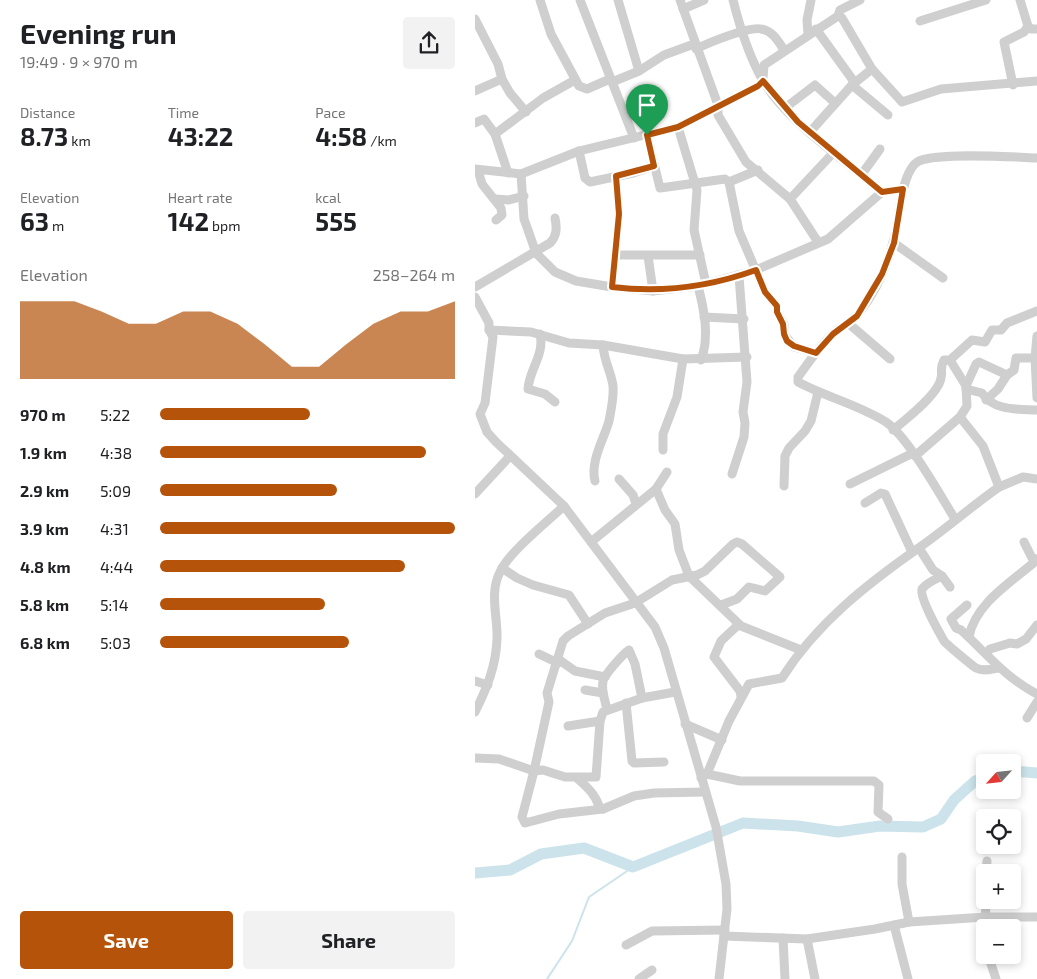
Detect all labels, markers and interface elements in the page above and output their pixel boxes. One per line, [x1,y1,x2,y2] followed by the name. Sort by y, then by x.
[20,16,177,50] text: Evening run
[403,17,455,69] button: share
[20,52,138,71] text: 19:49 · 9 × 970 m
[626,84,668,135] pin
[633,91,661,119] icon: arrive
[20,104,75,121] text: Distance
[168,104,199,121] text: Time
[315,104,345,121] text: Pace
[20,121,68,151] text: 8.73
[168,121,233,151] text: 43:22
[315,121,367,151] text: 4:58
[68,132,91,149] text: km
[367,132,397,149] text: /km
[20,189,79,206] text: Elevation
[168,189,232,206] text: Heart rate
[315,189,341,206] text: kcal
[20,206,49,236] text: 63
[168,206,209,236] text: 142
[315,206,357,236] text: 555
[49,217,64,234] text: m
[209,217,240,234] text: bpm
[20,265,88,284] text: Elevation
[373,265,455,284] text: 258–264 m
[20,405,66,424] text: 970 m
[100,405,130,424] text: 5:22
[20,443,67,462] text: 1.9 km
[100,443,132,462] text: 4:38
[20,481,69,500] text: 2.9 km
[100,481,131,500] text: 5:09
[20,519,69,538] text: 3.9 km
[100,519,129,538] text: 4:31
[20,557,71,576] text: 4.8 km
[100,557,133,576] text: 4:44
[20,595,69,614] text: 5.8 km
[100,595,129,614] text: 5:14
[20,633,70,652] text: 6.8 km
[100,633,131,652] text: 5:03
[976,754,1021,799] north arrow
[976,754,1021,964] map controls
[976,809,1021,854] button: locate
[976,864,1021,909] button: +
[20,911,233,969] button: Save
[243,911,455,969] button: Share
[976,919,1021,964] button: −

